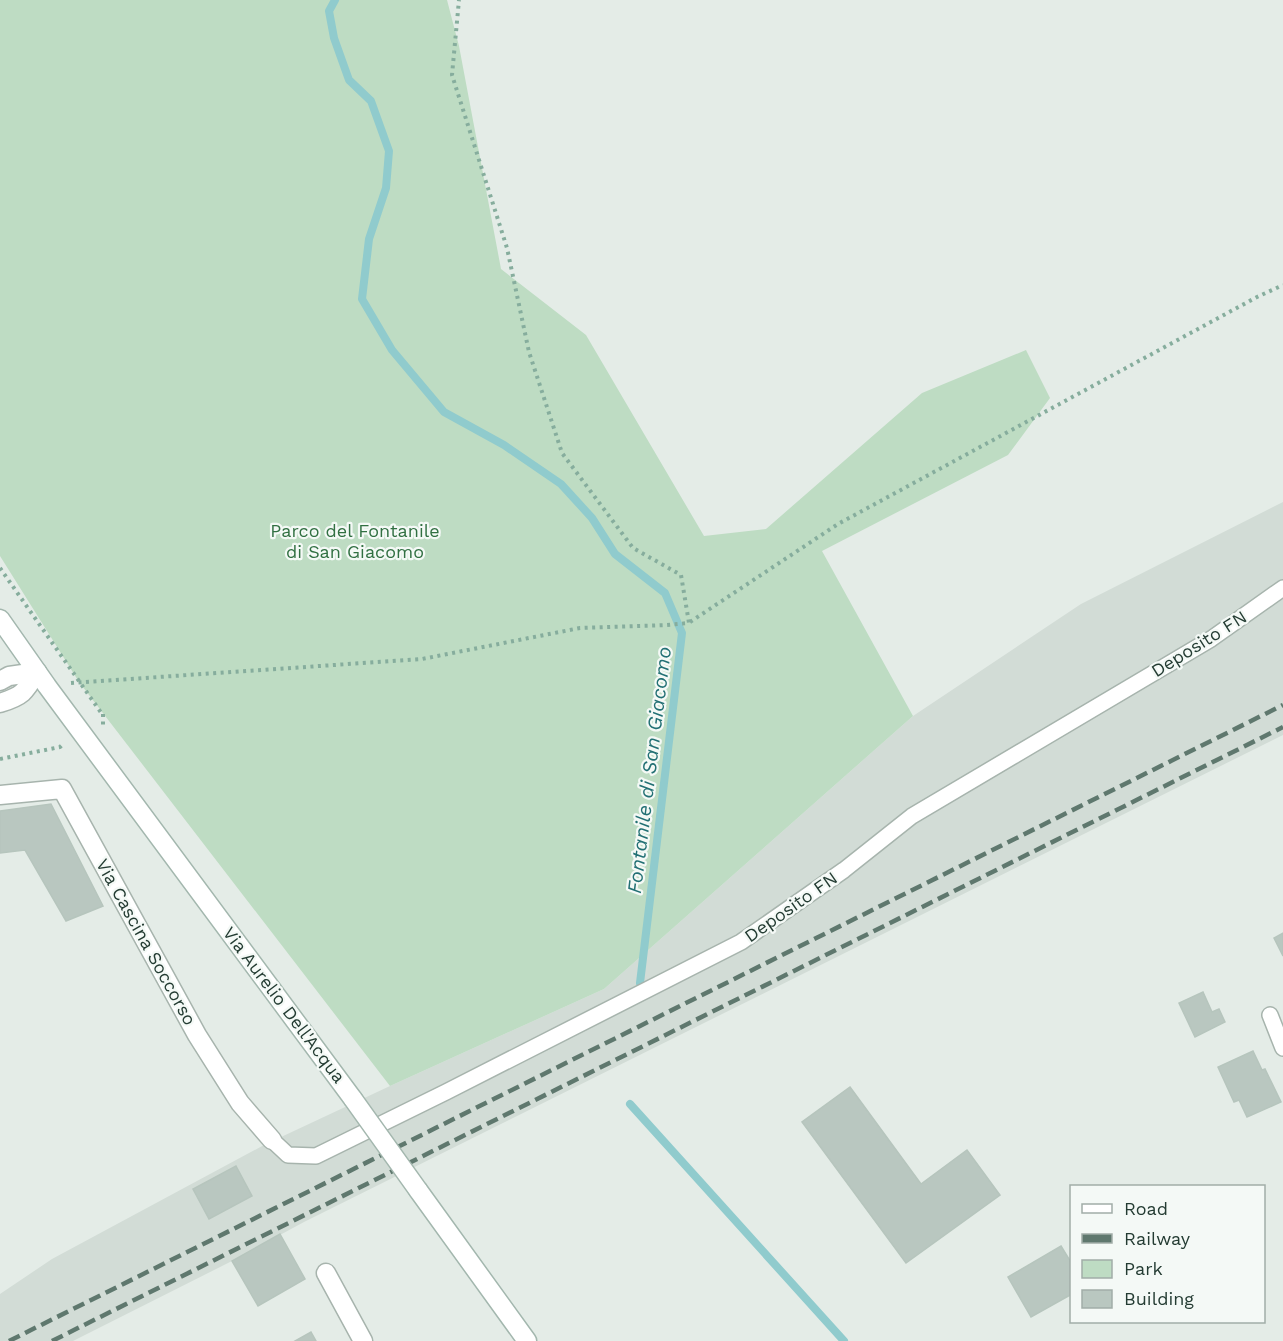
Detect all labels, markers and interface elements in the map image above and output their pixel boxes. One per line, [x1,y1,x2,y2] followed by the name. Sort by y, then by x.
[270,520,440,562] park label: Parco del Fontanile di San Giacomo
[1147,606,1250,681] street label: Deposito FN
[622,645,676,895] water label: Fontanile di San Giacomo
[92,855,201,1029] street label: Via Cascina Soccorso
[740,867,841,946] street label: Deposito FN
[219,923,350,1087] street label: Via Aurelio Dell'Acqua
[1070,1185,1265,1323] legend
[1124,1198,1168,1219] text: Road
[1124,1228,1191,1249] text: Railway
[1124,1258,1163,1279] text: Park
[1124,1288,1194,1309] text: Building

